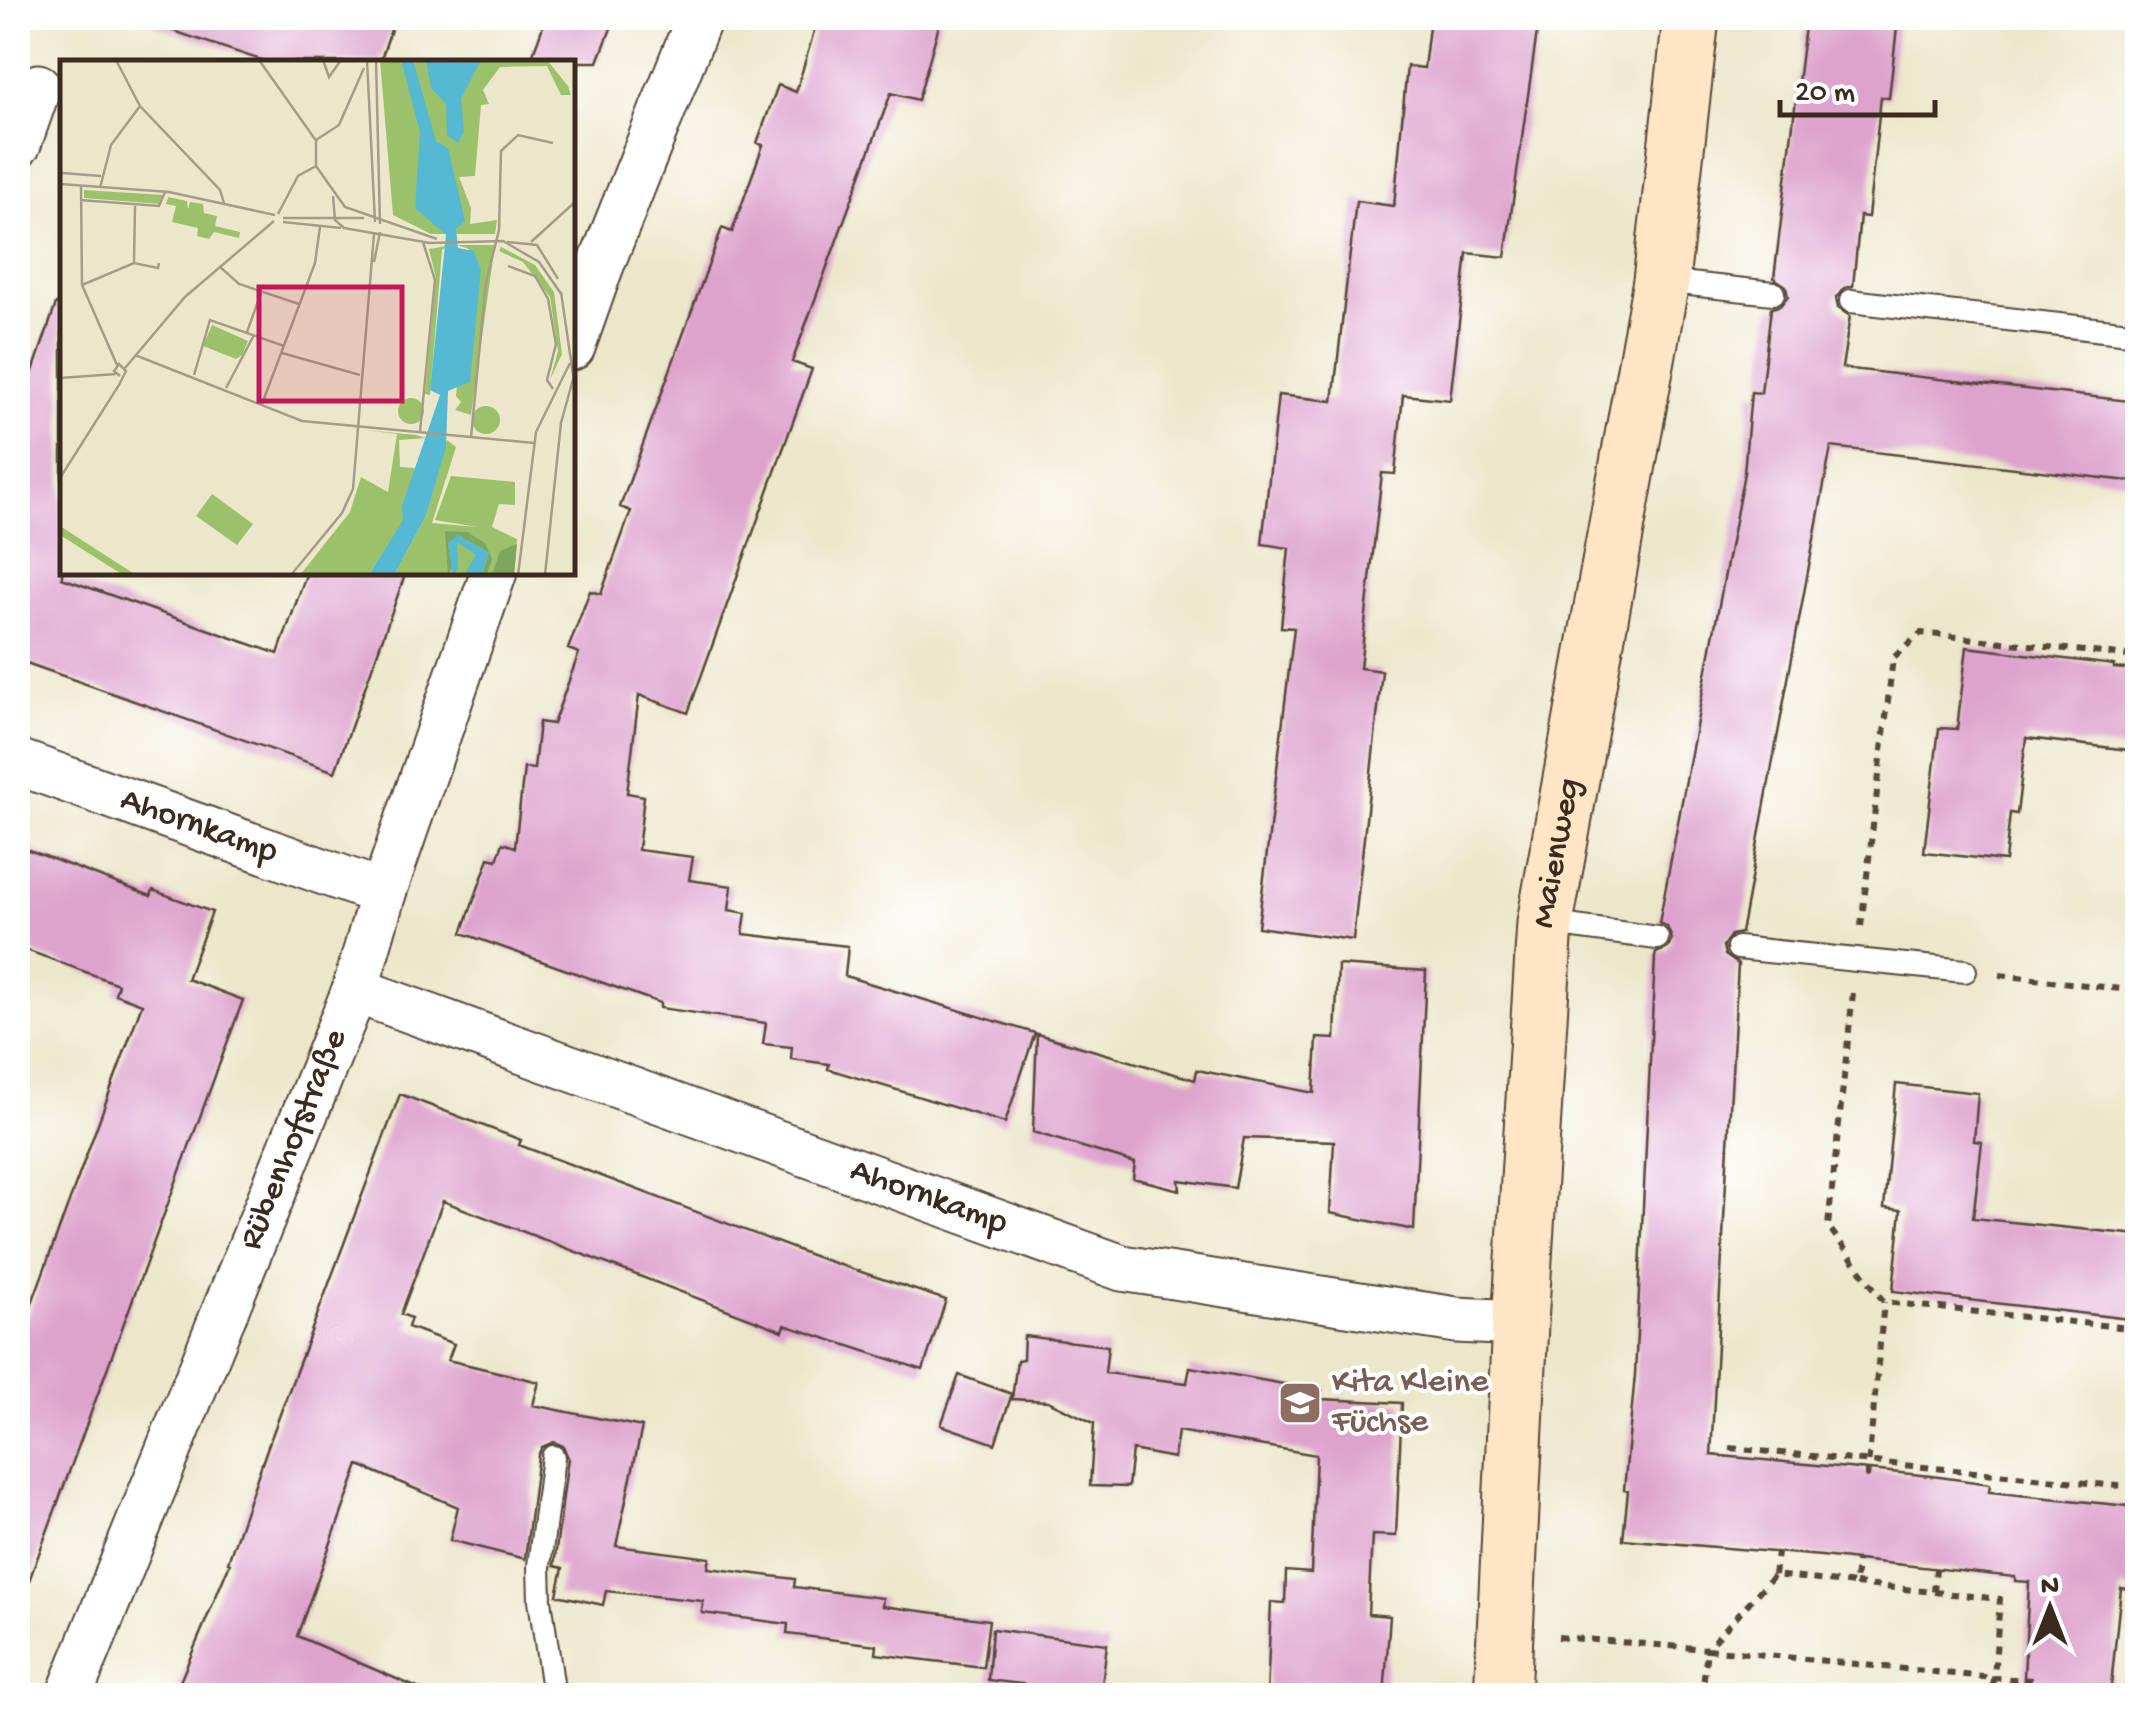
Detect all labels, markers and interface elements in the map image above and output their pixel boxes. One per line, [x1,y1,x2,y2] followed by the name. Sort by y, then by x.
[1780,55,1935,117] scale bar
[60,60,575,575] inset map
[1795,77,1855,112] text: 20 m
[1524,775,1591,931] street label: Maienweg
[115,780,283,874] street label: Ahornkamp
[231,1023,358,1256] street label: Rübenhofstraße
[845,1151,1012,1245] street label: Ahornkamp
[1331,1363,1489,1444] place label: Kita Kleine Füchse
[1277,1380,1323,1426] school or university icon: Kita Kleine Füchse
[2000,1558,2100,1658] north arrow
[2041,1571,2059,1604] text: N

